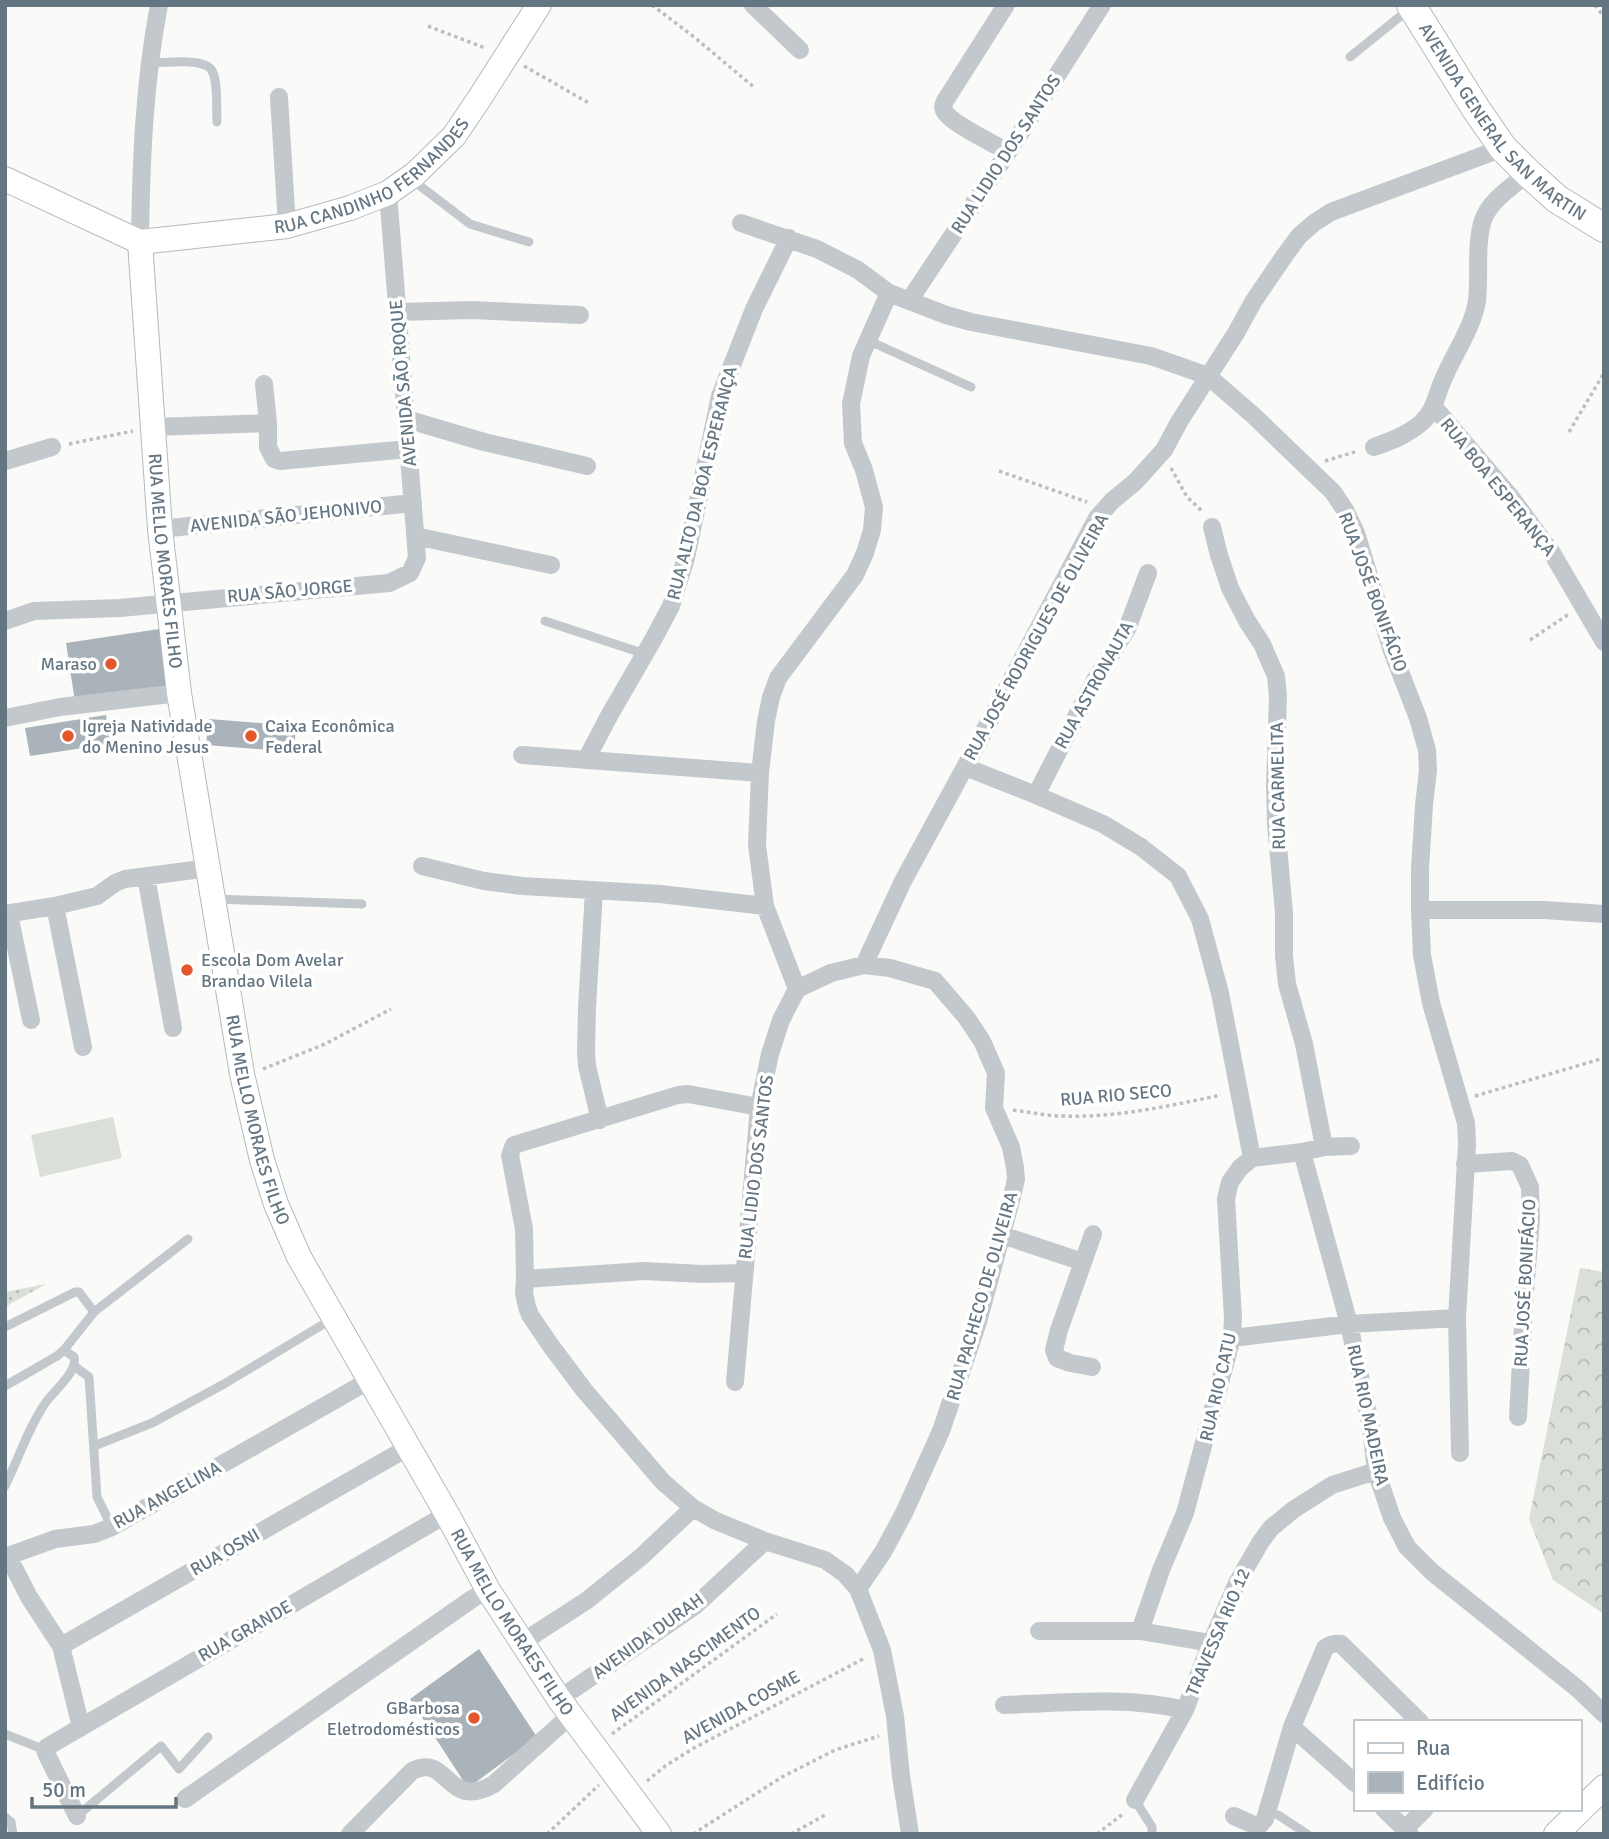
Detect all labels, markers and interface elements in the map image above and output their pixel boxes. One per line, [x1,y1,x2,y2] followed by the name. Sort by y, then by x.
[1414,19,1590,225] street label: AVENIDA GENERAL SAN MARTIN
[946,70,1066,238] street label: RUA LIDIO DOS SANTOS
[273,114,474,238] street label: RUA CANDINHO FERNANDES
[385,299,421,467] street label: AVENIDA SÃO ROQUE
[662,364,742,602] street label: RUA ALTO DA BOA ESPERANÇA
[1436,414,1560,560] street label: RUA BOA ESPERANÇA
[144,453,187,670] street label: RUA MELLO MORAES FILHO
[189,495,383,537] street label: AVENIDA SÃO JEHONIVO
[1334,509,1412,675] street label: RUA JOSÉ BONIFÁCIO
[959,510,1113,764] street label: RUA JOSÉ RODRIGUES DE OLIVEIRA
[226,575,354,607] street label: RUA SÃO JORGE
[1050,617,1138,753] street label: RUA ASTRONAUTA
[40,653,97,675] place label: Maraso
[103,656,119,672] marker: Maraso
[82,715,212,758] place label: Igreja Natividade do Menino Jesus
[265,715,395,758] place label: Caixa Econômica Federal
[1266,722,1290,850] street label: RUA CARMELITA
[60,728,76,744] marker: Igreja Natividade do Menino Jesus
[243,728,259,744] marker: Caixa Econômica Federal
[201,949,344,992] place label: Escola Dom Avelar Brandao Vilela
[179,962,195,978] marker: Escola Dom Avelar Brandao Vilela
[221,1013,295,1228] street label: RUA MELLO MORAES FILHO
[734,1074,778,1260] street label: RUA LIDIO DOS SANTOS
[1059,1079,1173,1111] street label: RUA RIO SECO
[942,1189,1022,1403] street label: RUA PACHECO DE OLIVEIRA
[1510,1198,1540,1368] street label: RUA JOSÉ BONIFÁCIO
[1195,1331,1241,1443] street label: RUA RIO CATU
[1342,1342,1394,1488] street label: RUA RIO MADEIRA
[109,1456,225,1534] street label: RUA ANGELINA
[186,1523,264,1581] street label: RUA OSNI
[446,1525,579,1720] street label: RUA MELLO MORAES FILHO
[1181,1565,1255,1699] street label: TRAVESSA RIO 12
[588,1588,708,1684] street label: AVENIDA DURAH
[194,1595,296,1667] street label: RUA GRANDE
[605,1602,765,1726] street label: AVENIDA NASCIMENTO
[678,1665,804,1749] street label: AVENIDA COSME
[327,1697,460,1740] place label: GBarbosa Eletrodomésticos
[466,1710,482,1726] marker: GBarbosa Eletrodomésticos
[1354,1720,1581,1811] legend
[1416,1735,1450,1761] text: Rua
[32,1766,175,1810] scale bar
[1416,1770,1485,1796] text: Edifício
[42,1777,86,1803] text: 50 m

